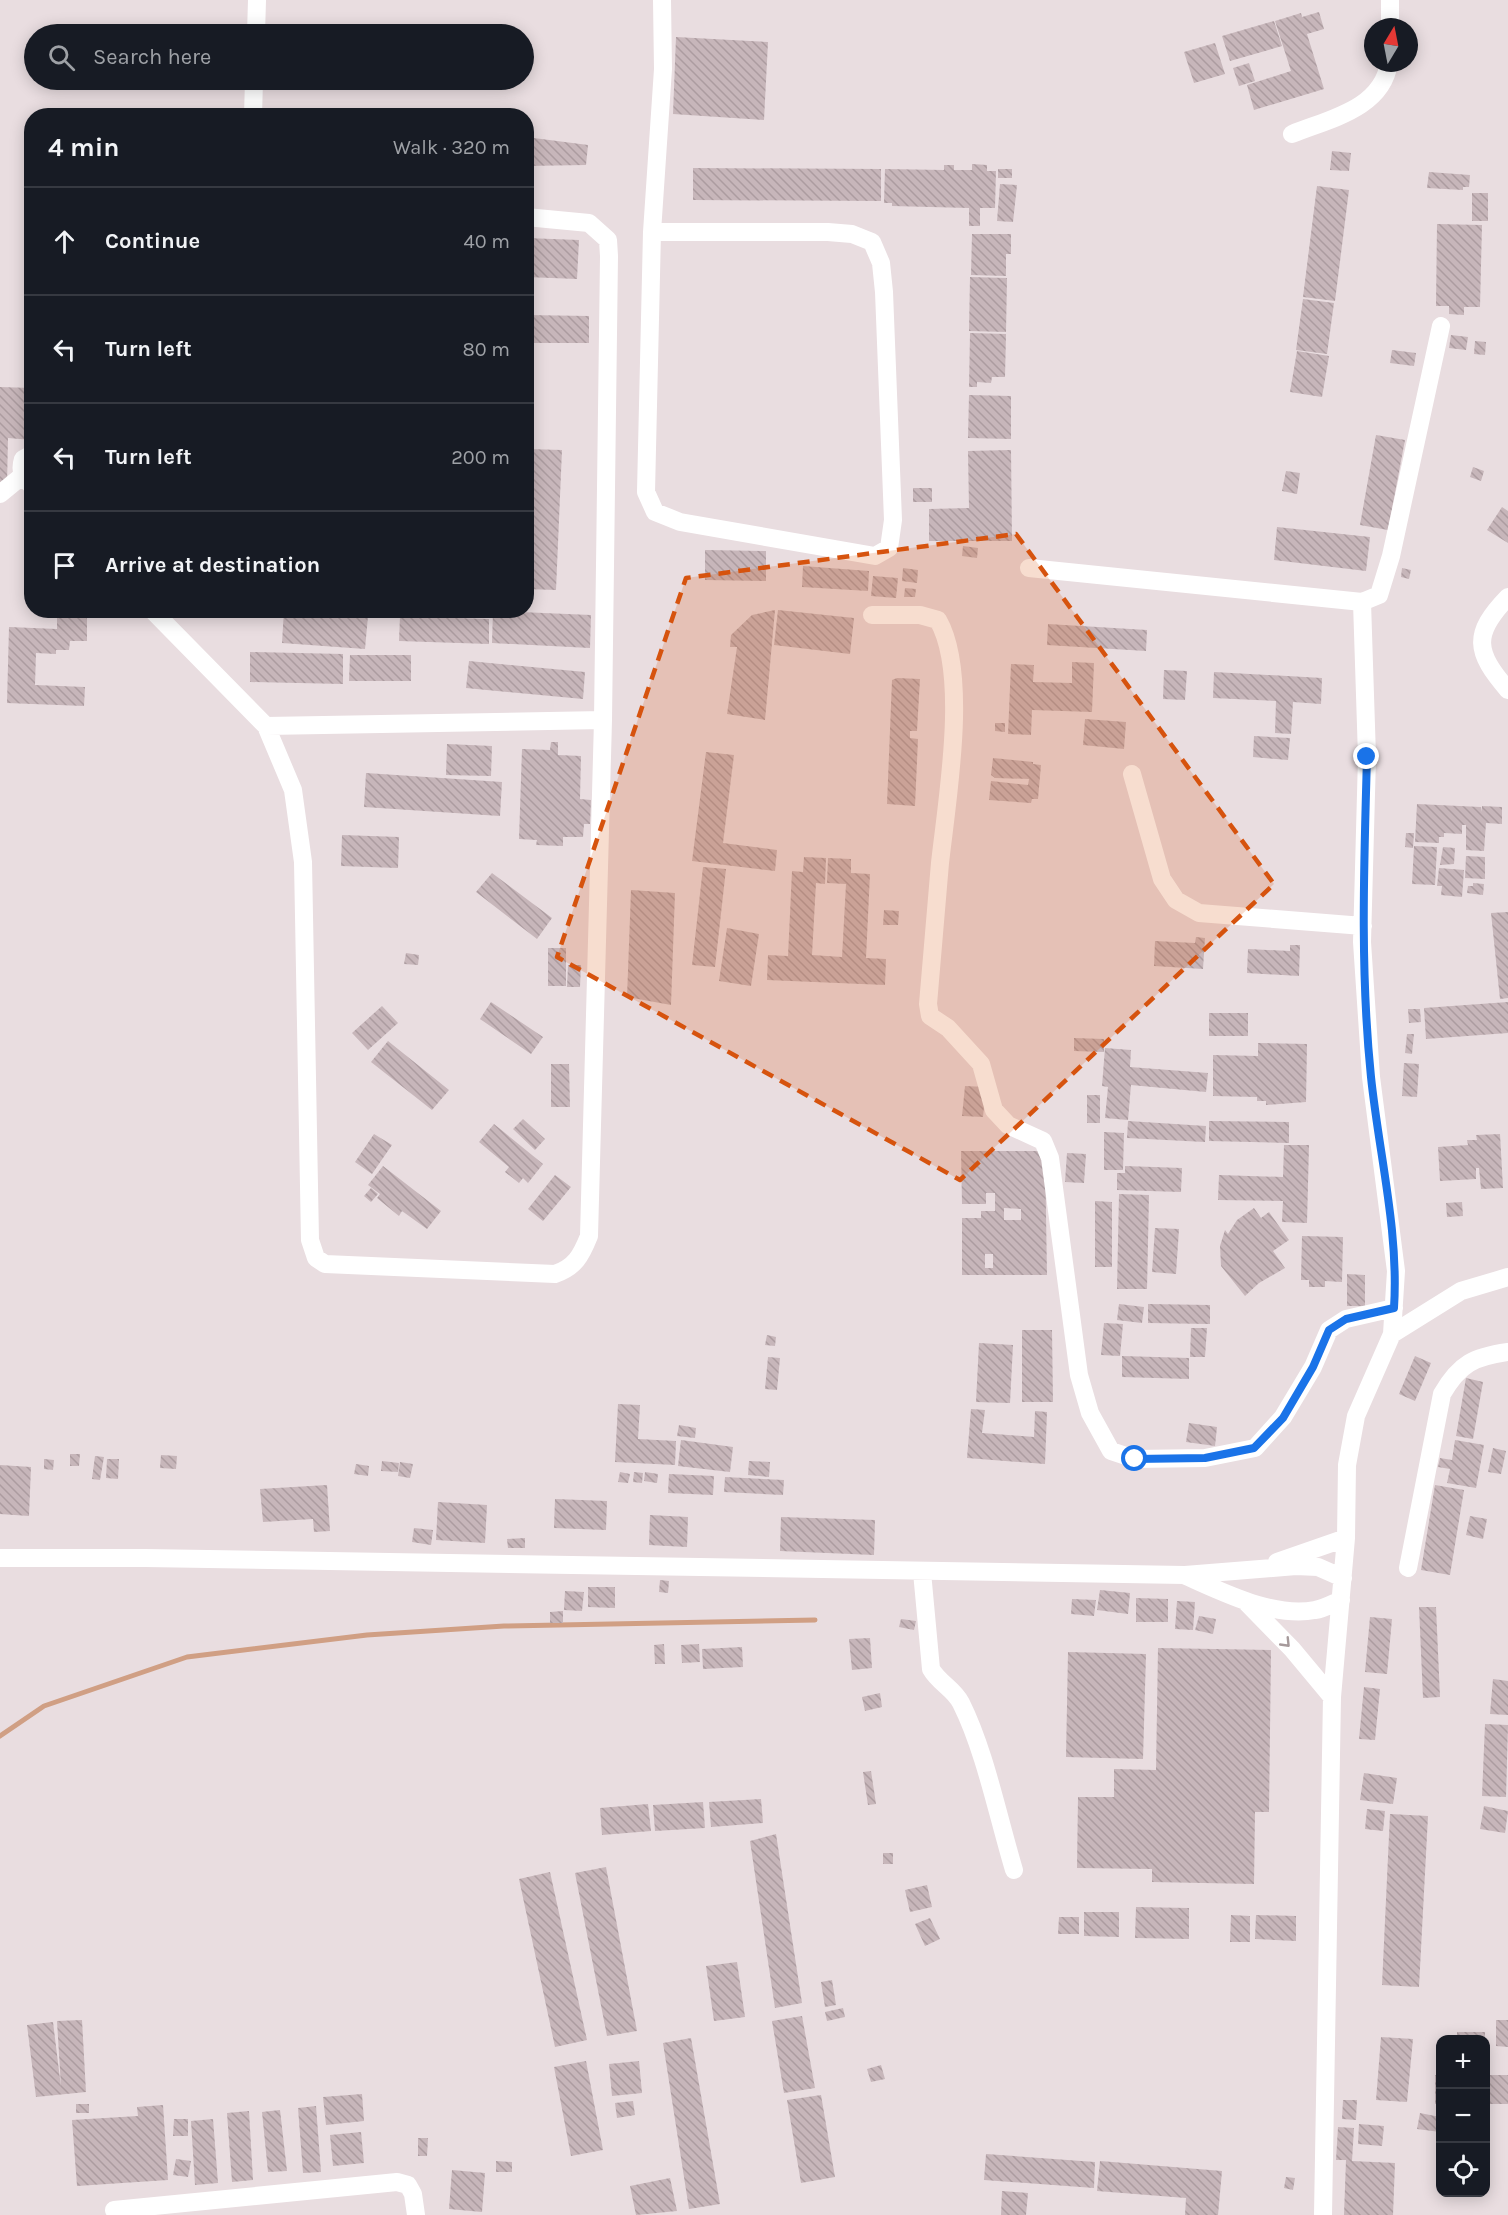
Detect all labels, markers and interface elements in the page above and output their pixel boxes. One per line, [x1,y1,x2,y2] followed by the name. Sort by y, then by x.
[1364,18,1418,72] north arrow
[24,24,534,90] search box
[45,41,78,74] icon: search
[93,44,211,70] text: Search here
[48,132,119,163] text: 4 min
[393,136,510,159] text: Walk · 320 m
[48,225,81,258] icon: ahead
[105,228,200,254] text: Continue
[464,230,510,253] text: 40 m
[48,333,81,366] icon: left
[105,336,192,362] text: Turn left
[462,338,510,361] text: 80 m
[48,441,81,474] icon: left
[105,444,192,470] text: Turn left
[451,446,510,469] text: 200 m
[48,549,81,582] icon: arrive
[105,552,320,578] text: Arrive at destination
[1353,743,1379,769] route end
[1121,1445,1147,1471] route start
[1279,1636,1290,1647] one-way arrow
[1436,2035,1490,2197] map controls
[1436,2035,1490,2089] button: +
[1436,2089,1490,2143] button: −
[1436,2143,1490,2197] button: locate

